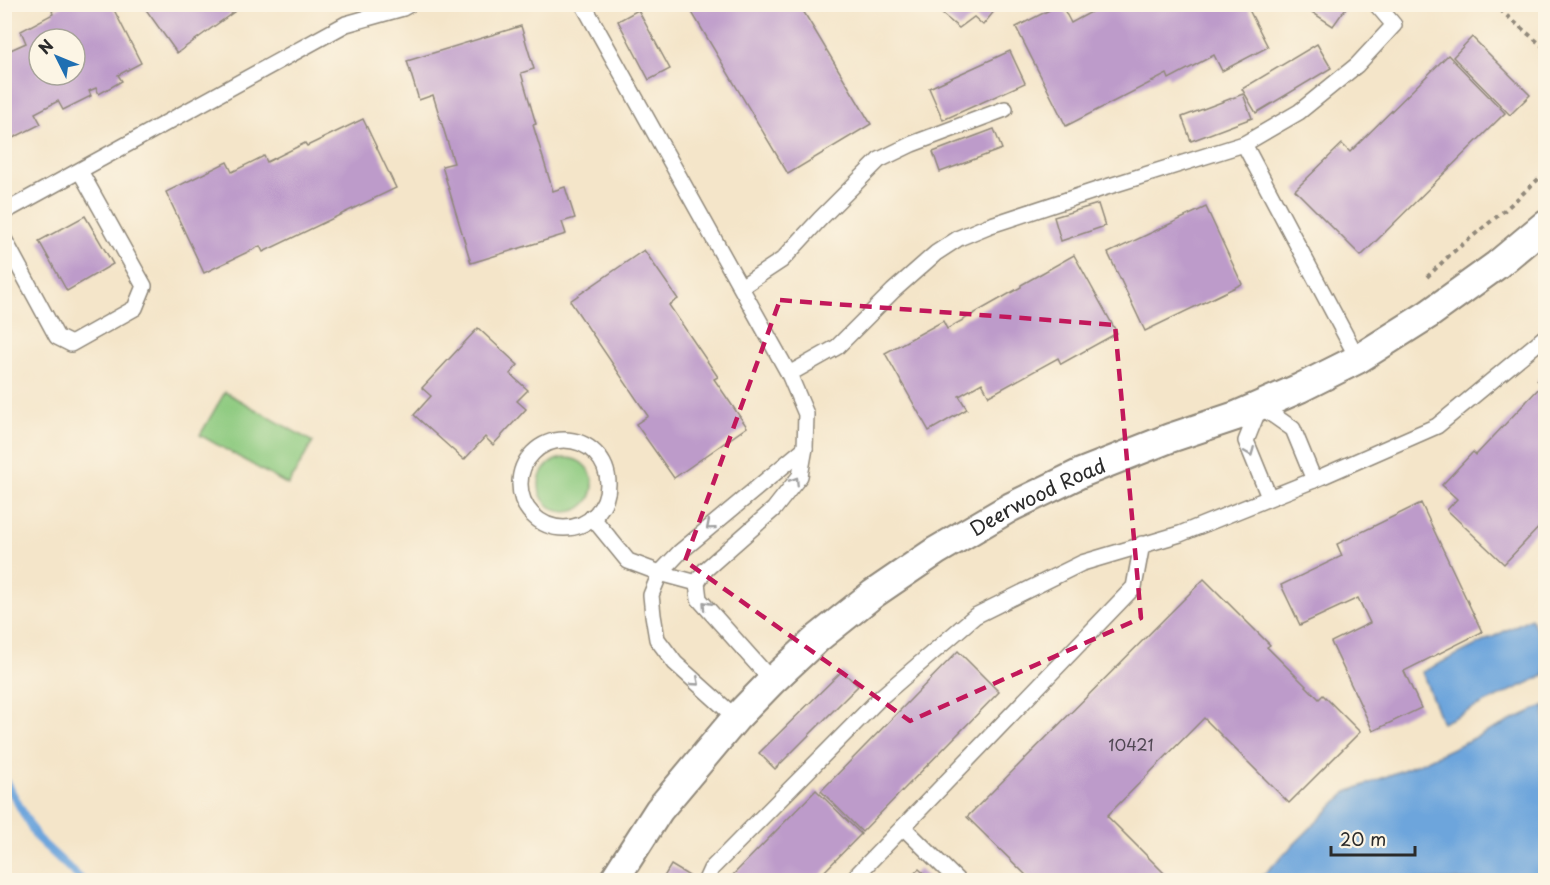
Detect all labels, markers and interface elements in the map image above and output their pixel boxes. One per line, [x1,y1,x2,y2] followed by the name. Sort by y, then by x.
[27,27,87,87] north arrow
[32,33,58,59] text: N
[1243,445,1255,456] one-way arrow
[964,450,1110,543] street label: Deerwood Road
[787,476,798,487] one-way arrow
[706,519,717,530] one-way arrow
[702,602,713,612] one-way arrow
[689,675,700,686] one-way arrow
[1108,732,1154,756] house number: 10421
[1331,819,1415,857] scale bar
[1340,825,1386,852] text: 20 m

